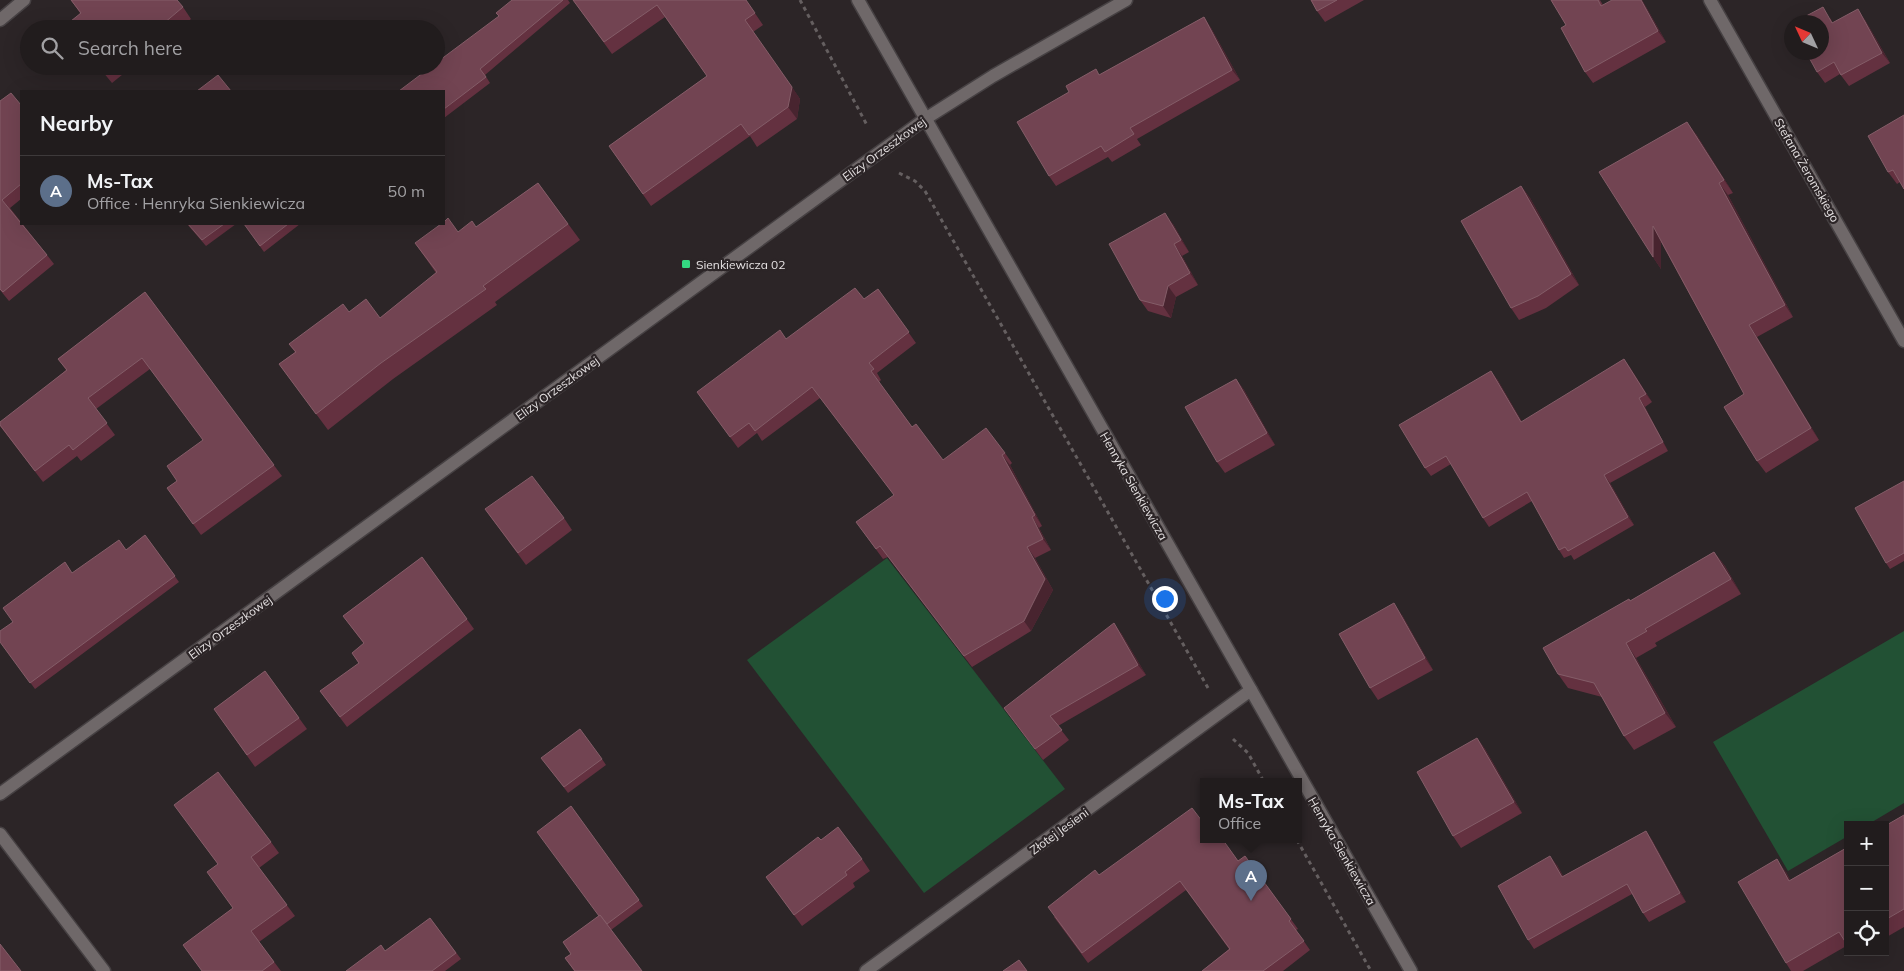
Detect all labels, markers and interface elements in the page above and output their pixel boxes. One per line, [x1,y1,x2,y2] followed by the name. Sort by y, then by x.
[1784,15,1829,60] north arrow
[20,20,445,75] search box
[38,34,66,62] icon: search
[78,36,182,60] text: Search here
[40,110,113,136] text: Nearby
[839,114,929,184] street label: Elizy Orzeszkowej
[1771,115,1843,225] street label: Stefana Żeromskiego
[87,169,153,193] text: Ms-Tax
[50,181,62,201] text: A
[388,181,425,201] text: 50 m
[87,193,305,213] text: Office · Henryka Sienkiewicza
[696,257,786,272] place label: Sienkiewicza 02
[680,258,692,270] marker: Sienkiewicza 02
[512,353,602,423] street label: Elizy Orzeszkowej
[1097,429,1171,543] street label: Henryka Sienkiewicza
[1152,586,1178,612] your location
[185,592,275,662] street label: Elizy Orzeszkowej
[1200,778,1302,843] popup
[1218,789,1284,813] text: Ms-Tax
[1305,794,1379,908] street label: Henryka Sienkiewicza
[1027,805,1091,857] street label: Złotej Jesieni
[1218,813,1261,833] text: Office
[1844,821,1889,956] map controls
[1844,821,1889,866] button: +
[1235,860,1267,901] pin: A
[1844,866,1889,911] button: −
[1844,911,1889,956] button: locate

